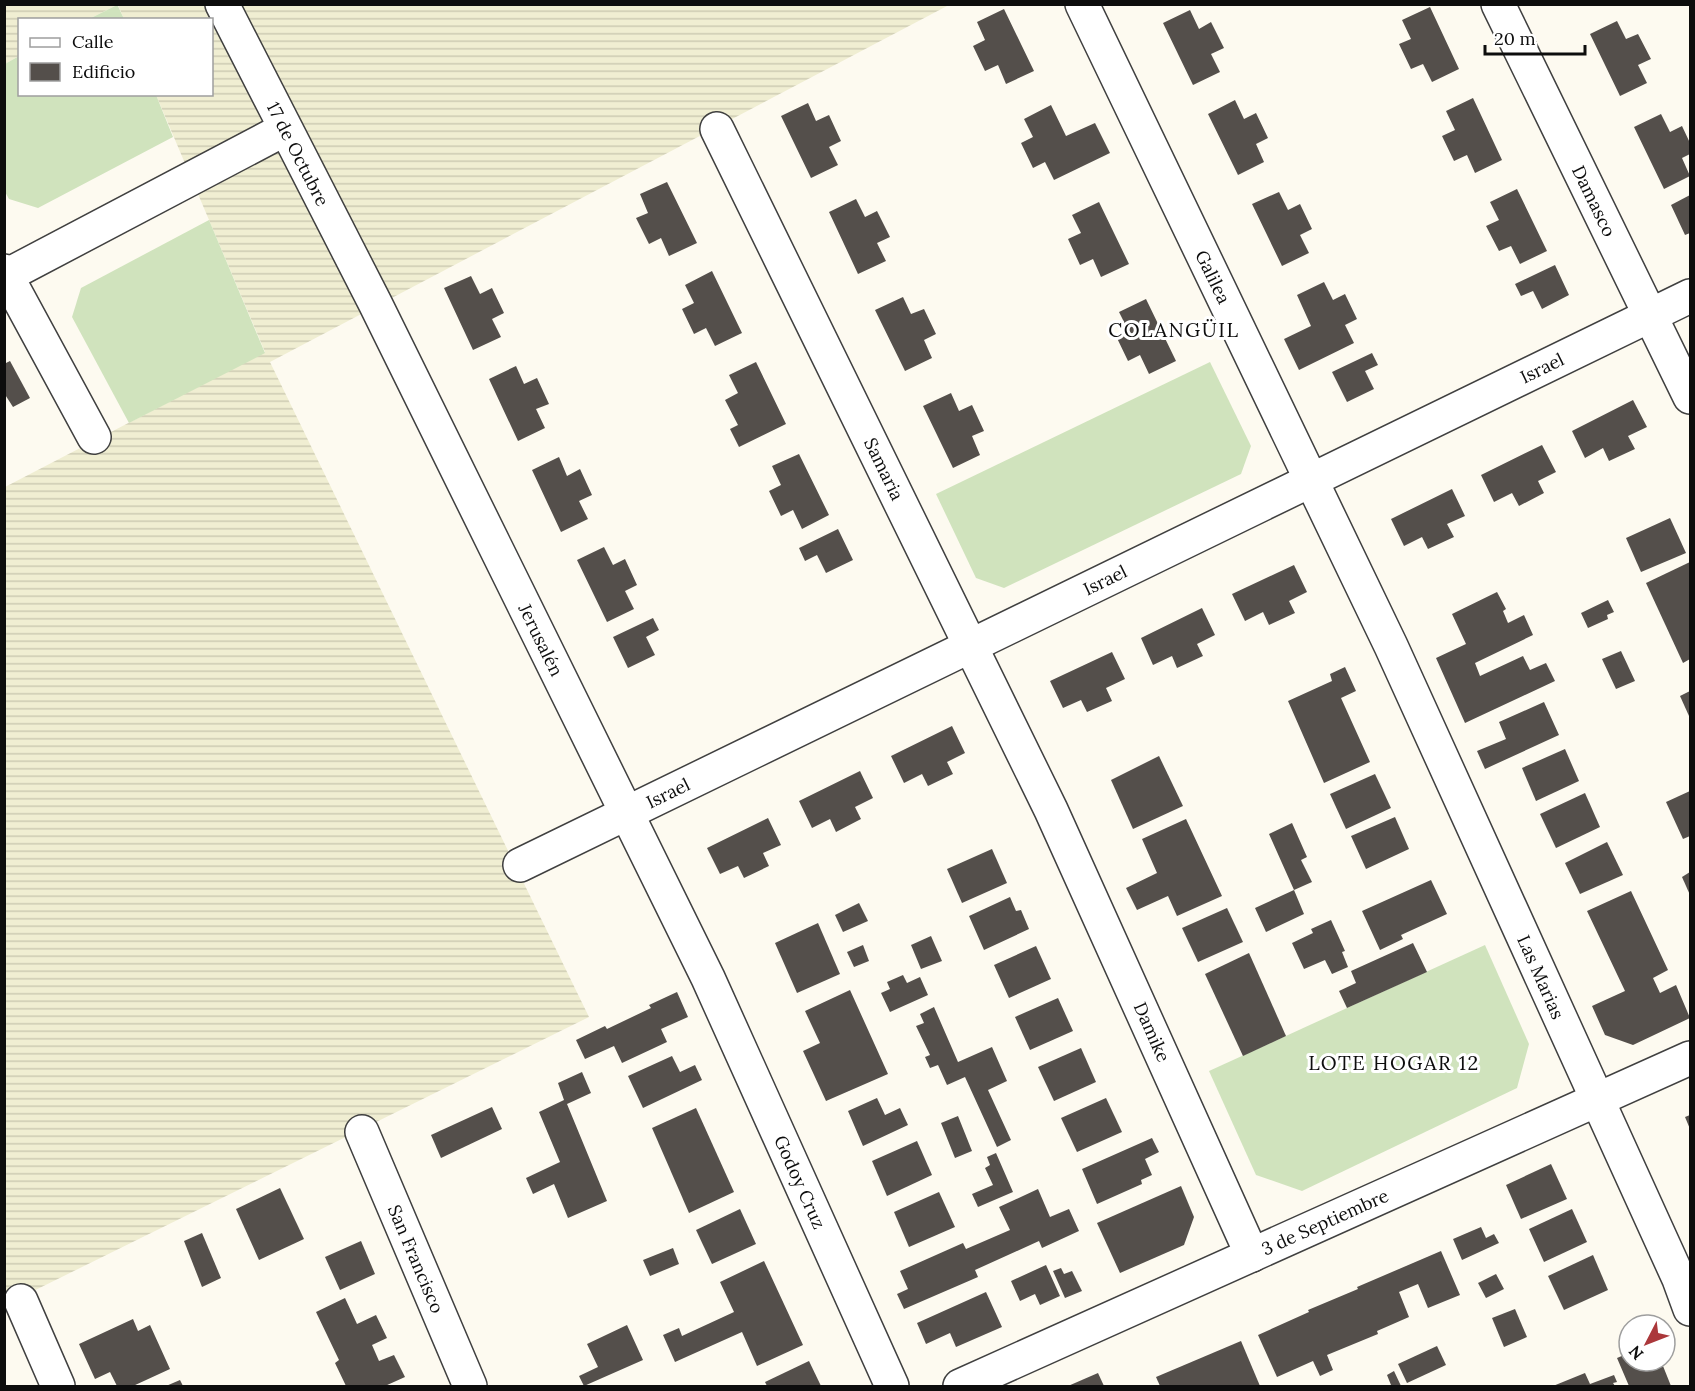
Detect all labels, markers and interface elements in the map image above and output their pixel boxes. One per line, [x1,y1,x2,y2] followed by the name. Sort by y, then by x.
[18,18,213,96] legend
[1485,18,1586,56] scale bar
[1494,27,1536,50] text: 20 m
[72,30,114,53] text: Calle
[72,60,135,83] text: Edificio
[262,98,334,210] street label: 17 de Octubre
[1567,162,1621,240] street label: Damasco
[1190,246,1236,308] street label: Galilea
[1108,317,1240,342] district label: COLANGÜIL
[1516,348,1568,388] street label: Israel
[859,434,909,504] street label: Samaria
[1079,560,1131,600] street label: Israel
[513,599,568,680] street label: Jerusalén
[642,773,694,813] street label: Israel
[1512,931,1570,1023] street label: Las Marias
[1129,999,1175,1066] street label: Damike
[1308,1050,1480,1075] district label: LOTE HOGAR 12
[769,1132,831,1232] street label: Godoy Cruz
[1258,1184,1392,1260] street label: 3 de Septiembre
[383,1201,449,1317] street label: San Francisco
[1617,1313,1677,1373] north arrow
[1624,1342,1647,1364] text: N

